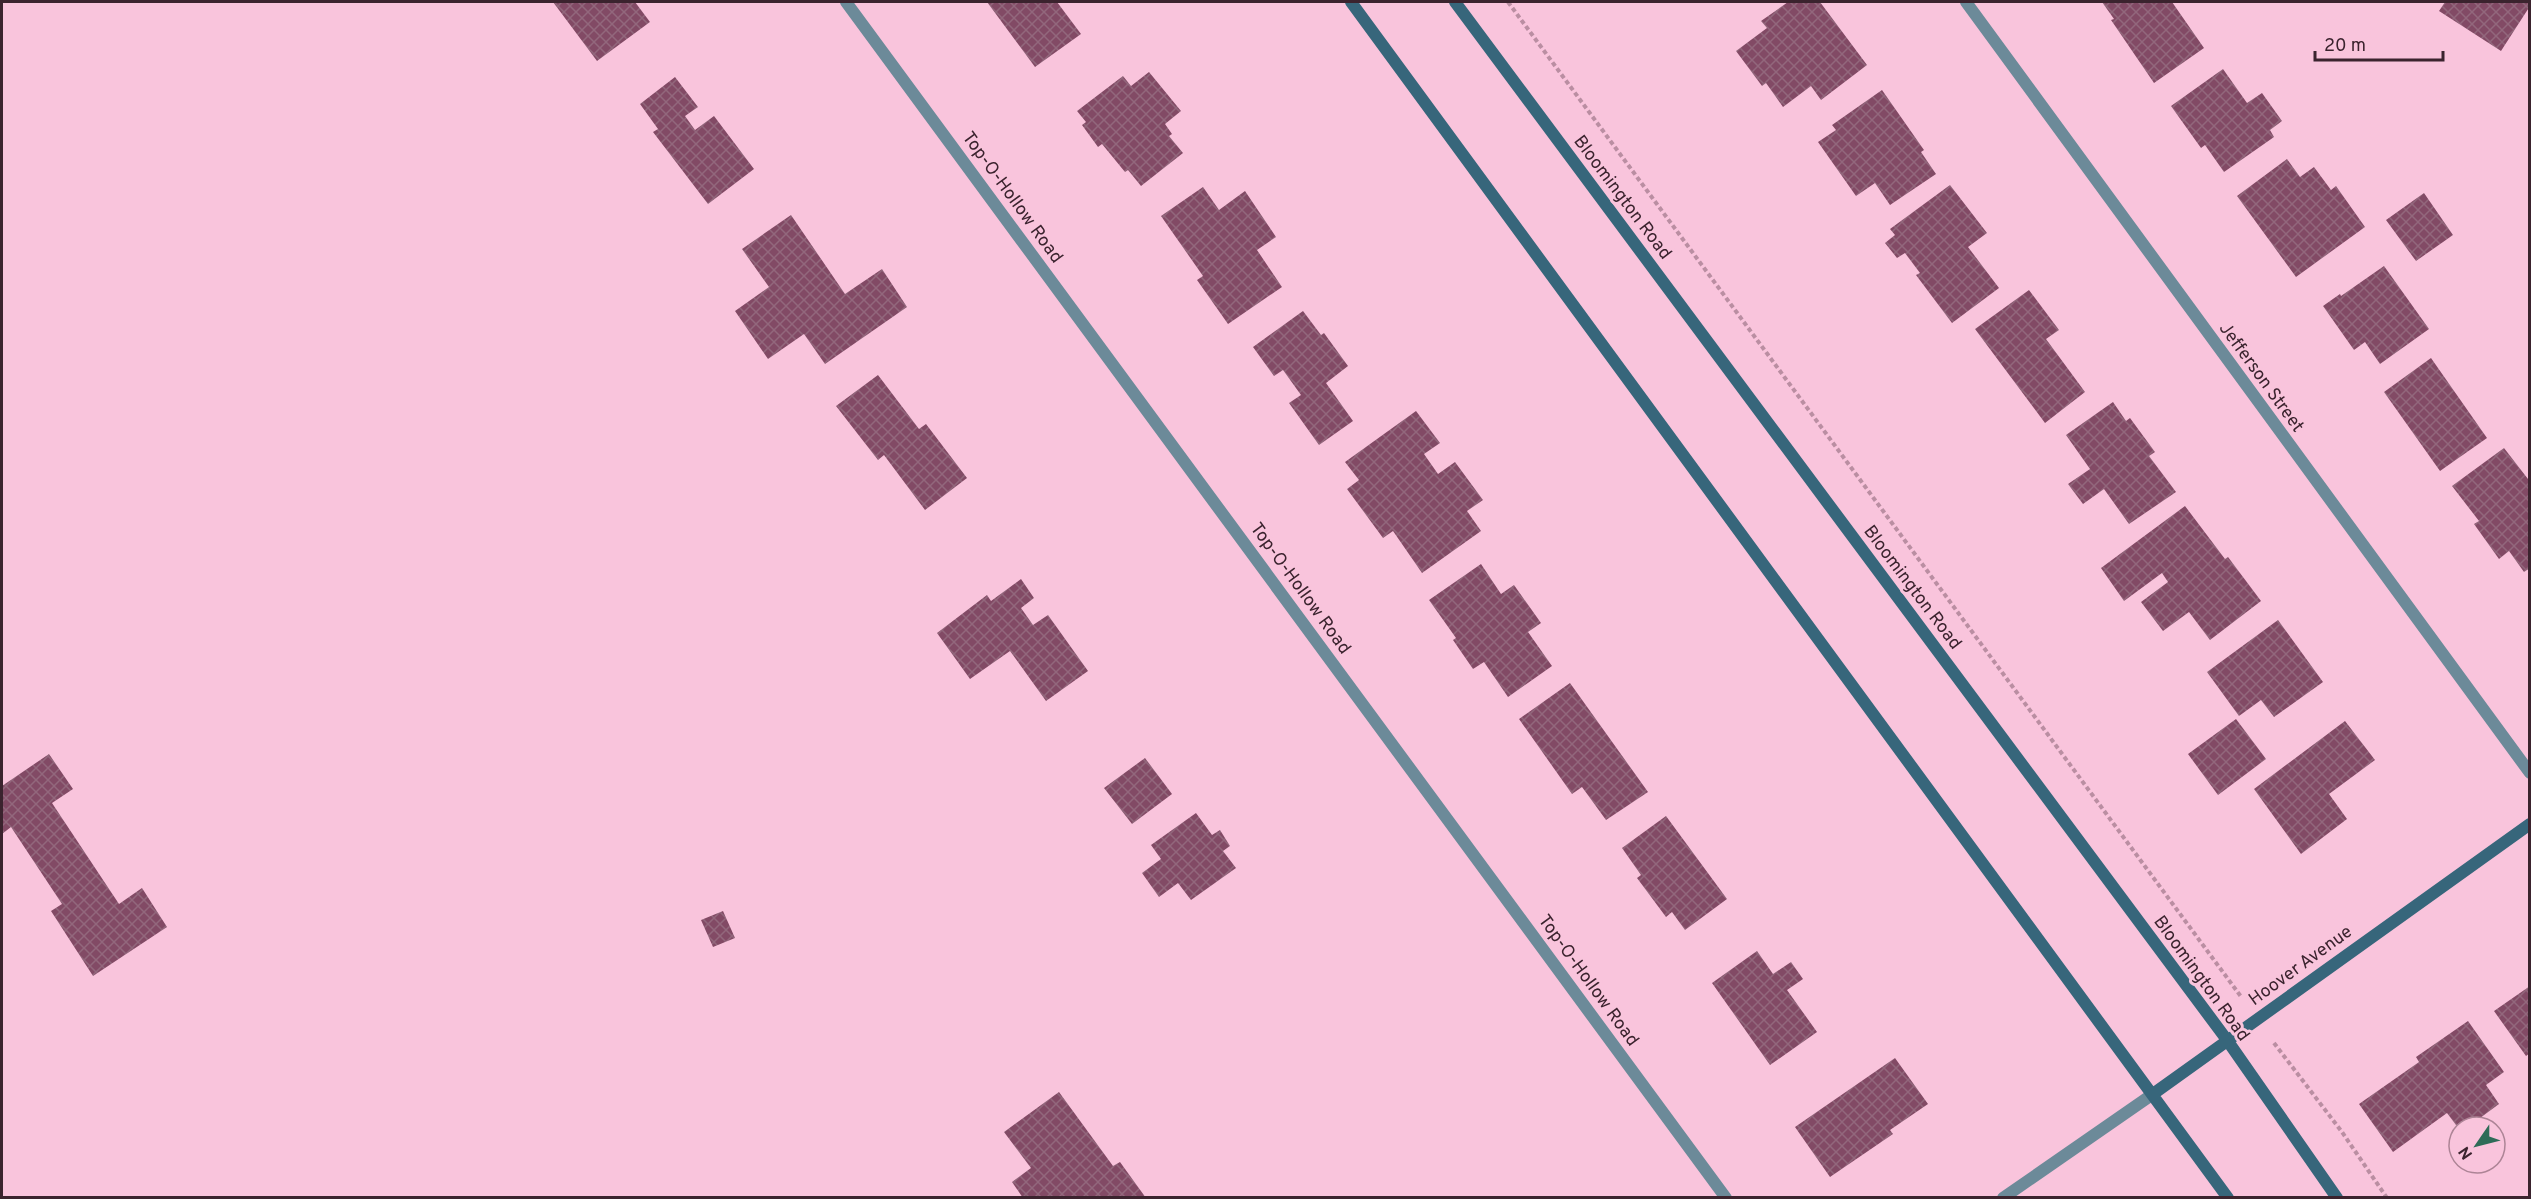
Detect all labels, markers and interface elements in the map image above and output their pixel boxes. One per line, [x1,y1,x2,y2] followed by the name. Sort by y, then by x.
[2315,24,2442,62] scale bar
[2324,35,2366,58] text: 20 m
[956,128,1067,268] street label: Top-O-Hollow Road
[1568,131,1676,265] street label: Bloomington Road
[2213,318,2308,437] street label: Jefferson Street
[1244,519,1355,659] street label: Top-O-Hollow Road
[1858,521,1966,655] street label: Bloomington Road
[1532,911,1643,1051] street label: Top-O-Hollow Road
[2147,912,2254,1046] street label: Bloomington Road
[2245,921,2357,1012] street label: Hoover Avenue
[2447,1115,2507,1175] north arrow
[2455,1142,2478,1163] text: N

